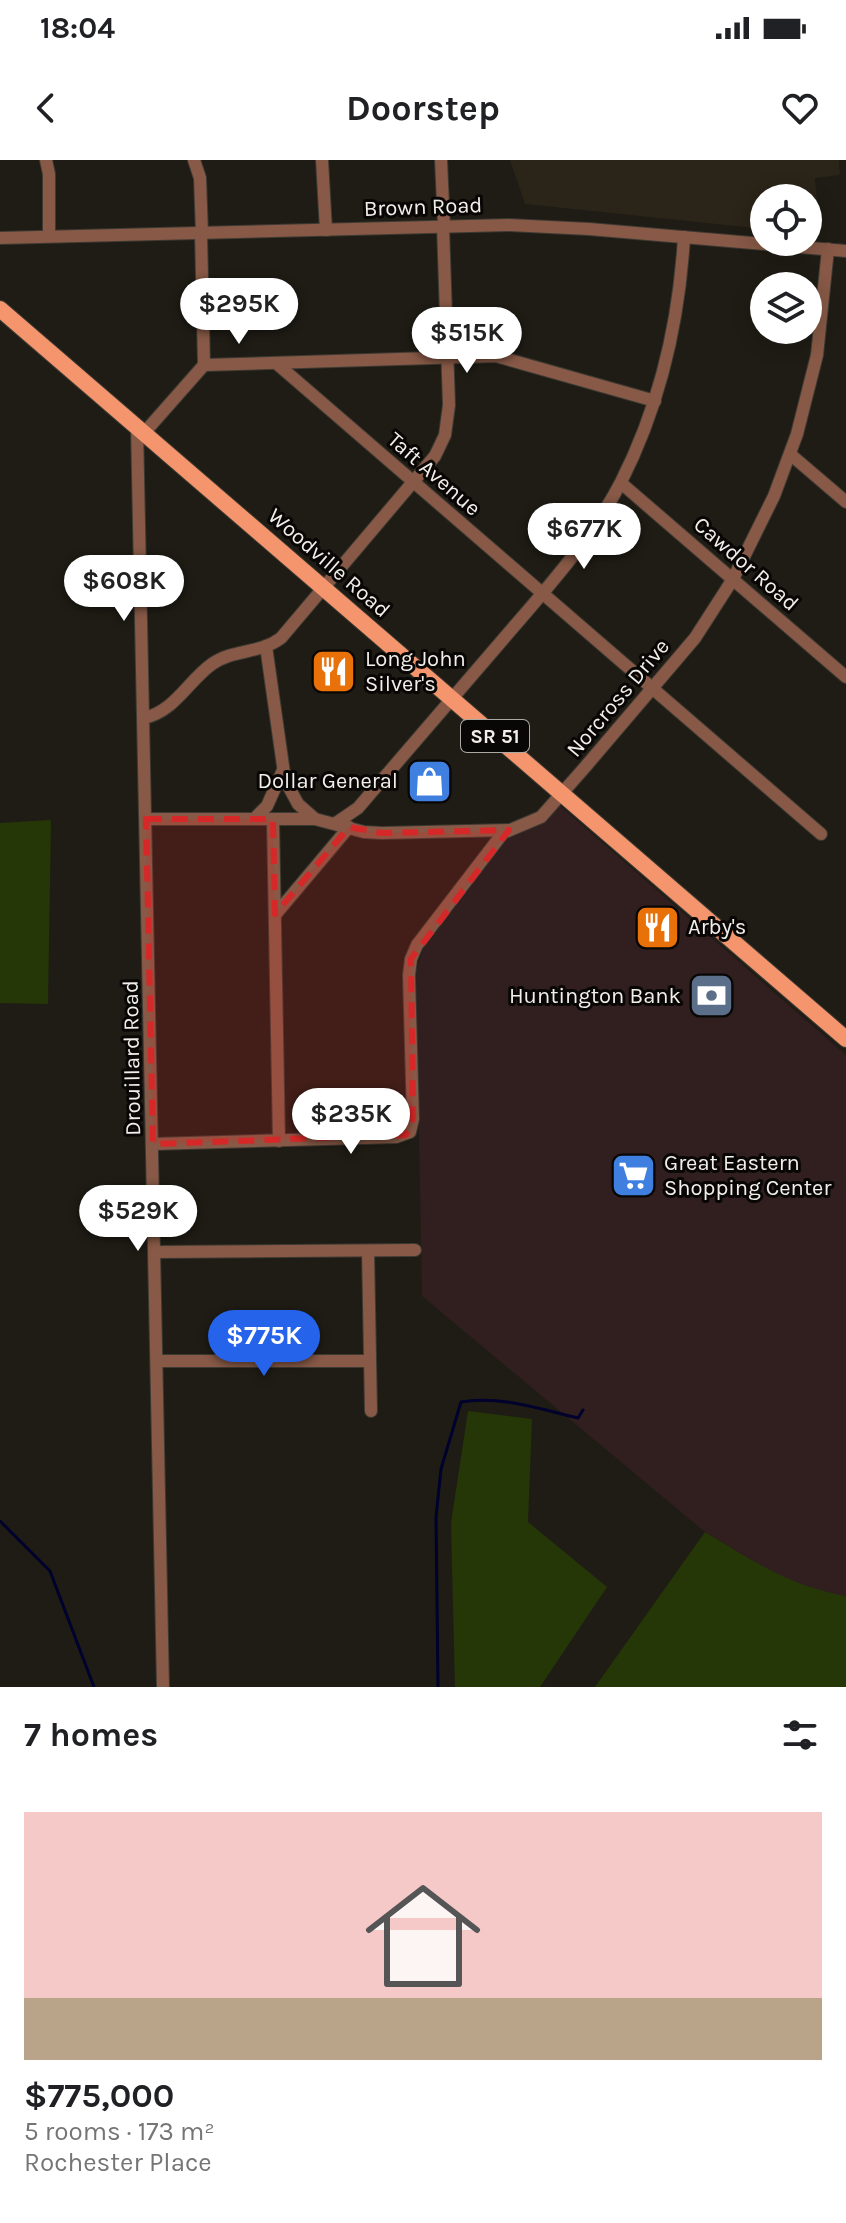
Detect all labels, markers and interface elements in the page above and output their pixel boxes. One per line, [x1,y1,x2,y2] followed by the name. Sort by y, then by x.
[40,10,115,46] text: 18:04
[24,86,68,130] icon: back
[778,86,822,130] icon: heart
[346,87,500,129] text: Doorstep
[750,184,822,344] map controls
[750,184,822,256] button: locate
[363,192,483,222] street label: Brown Road
[750,272,822,344] button: layers
[183,278,295,346] pin: $295K
[198,288,280,319] text: $295K
[411,307,523,375] pin: $515K
[430,317,504,348] text: $515K
[382,427,486,521] street label: Taft Avenue
[263,503,395,623] street label: Woodville Road
[528,503,640,571] pin: $677K
[688,511,804,617] street label: Cawdor Road
[546,513,622,544] text: $677K
[68,555,180,623] pin: $608K
[82,565,166,596] text: $608K
[561,634,675,762] street label: Norcross Drive
[365,646,466,697] place label: Long John Silver's
[310,648,358,696] restaurant icon: Long John Silver's
[461,720,529,752] road number: SR 51
[405,757,453,805] shop icon: Dollar General
[258,768,398,794] place label: Dollar General
[633,903,681,951] restaurant icon: Arby's
[688,914,746,940] place label: Arby's
[688,972,736,1020] bank icon: Huntington Bank
[118,980,146,1136] street label: Drouillard Road
[509,983,681,1009] place label: Huntington Bank
[295,1088,407,1156] pin: $235K
[310,1098,392,1129] text: $235K
[664,1150,831,1201] place label: Great Eastern Shopping Center
[609,1152,657,1200] supermarket icon: Great Eastern Shopping Center
[82,1185,194,1253] pin: $529K
[97,1195,179,1226] text: $529K
[208,1310,320,1378] pin: $775K
[226,1320,302,1351] text: $775K
[778,1713,822,1757] icon: filters
[24,1715,158,1755] text: 7 homes
[351,1864,495,2008] icon: home
[24,2076,174,2116] text: $775,000
[24,2116,215,2147] text: 5 rooms · 173 m²
[24,2147,212,2178] text: Rochester Place

